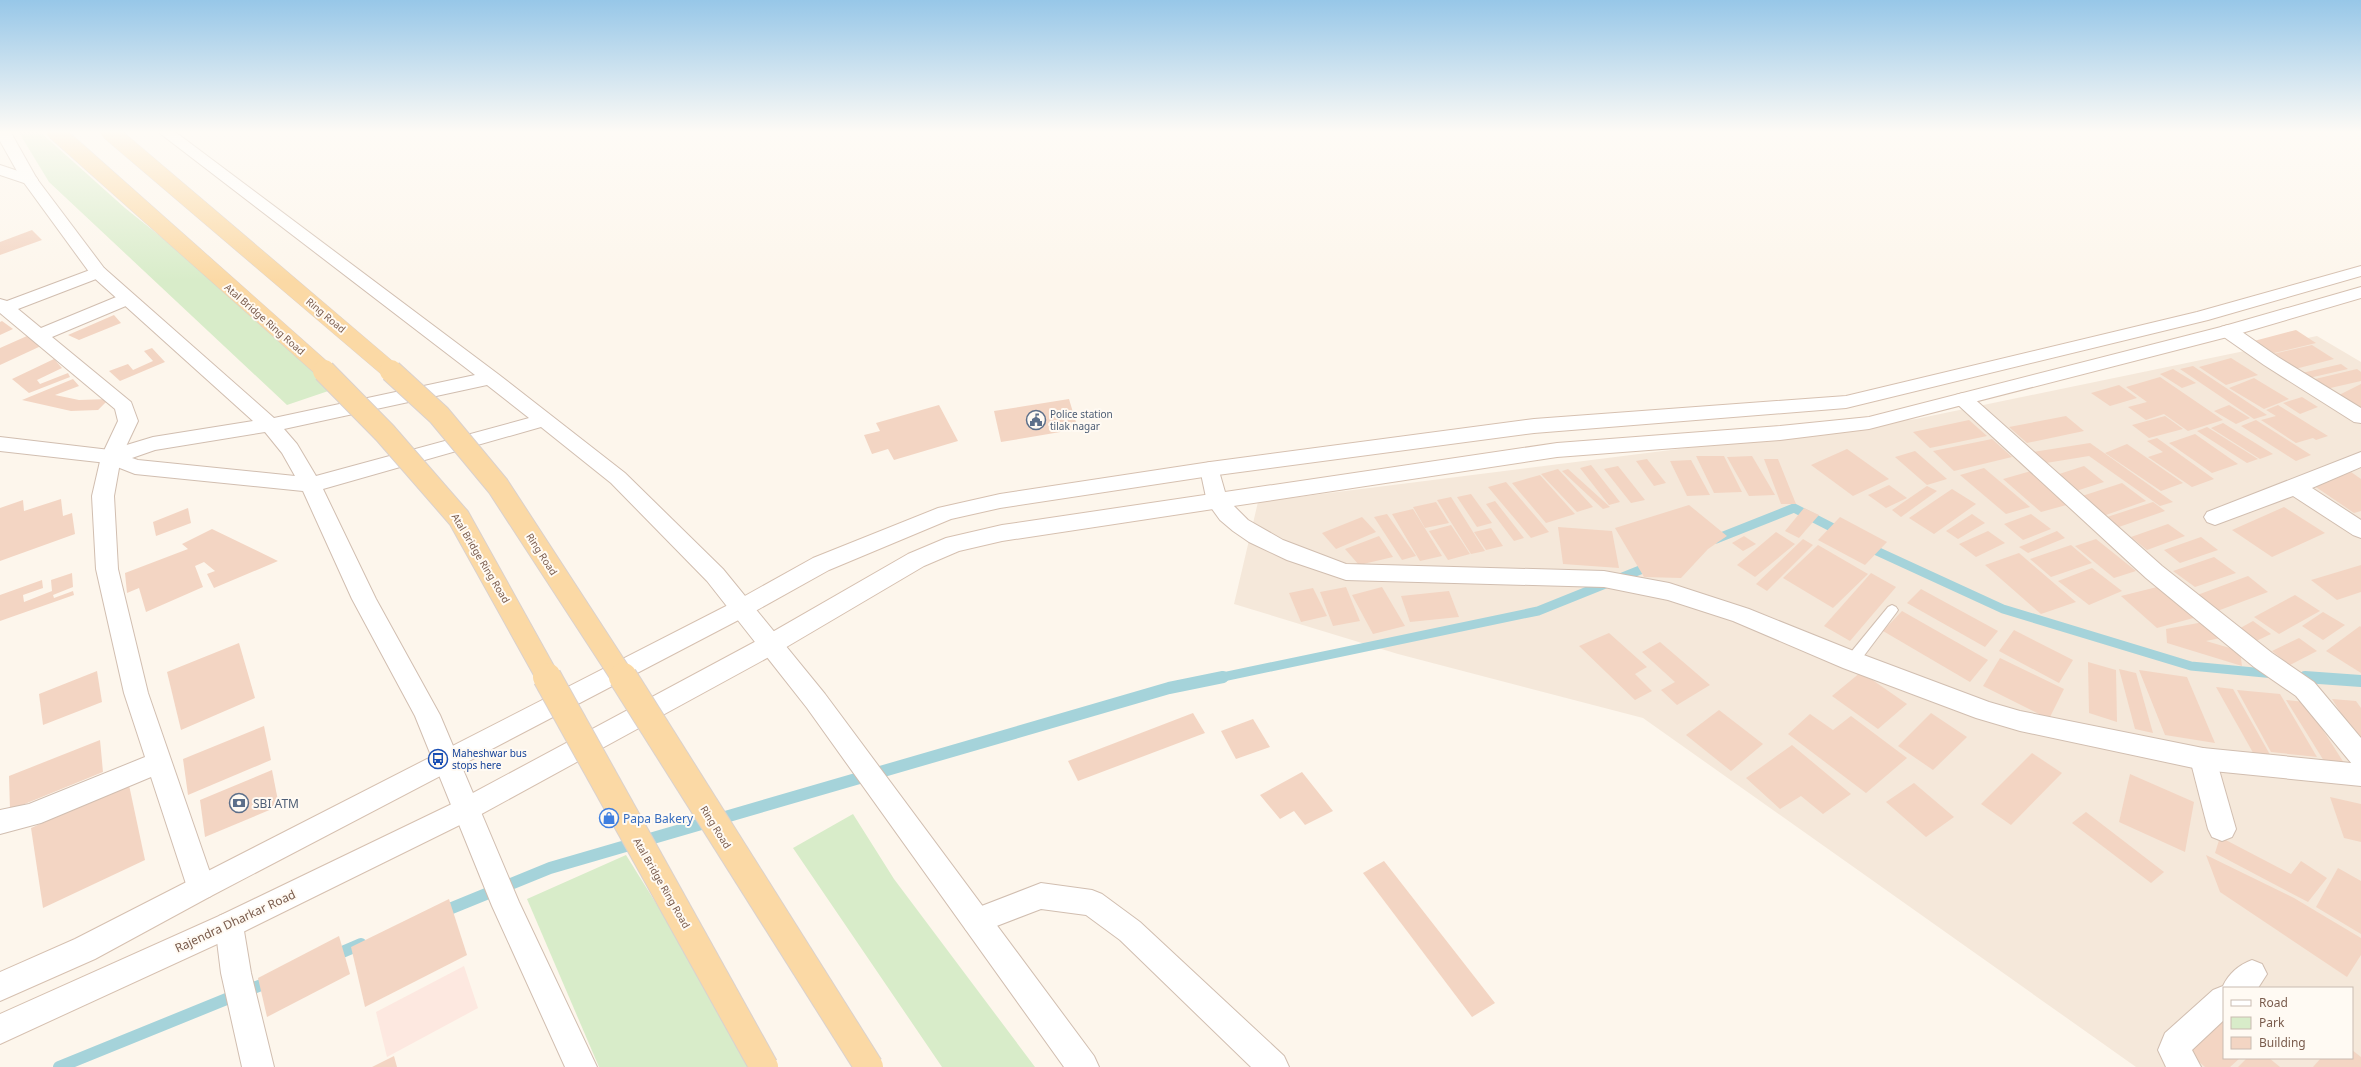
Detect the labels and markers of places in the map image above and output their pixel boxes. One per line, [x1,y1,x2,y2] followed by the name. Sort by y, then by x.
[1050,407,1113,433] place label: Police station tilak nagar
[1025,409,1047,431] public building icon: Police station tilak nagar
[452,746,527,772] place label: Maheshwar bus stops here
[427,748,449,770] bus stop icon: Maheshwar bus stops here
[228,792,250,814] bank icon: SBI ATM
[253,795,299,812] place label: SBI ATM
[598,807,620,829] shop icon: Papa Bakery
[623,810,694,827] place label: Papa Bakery

